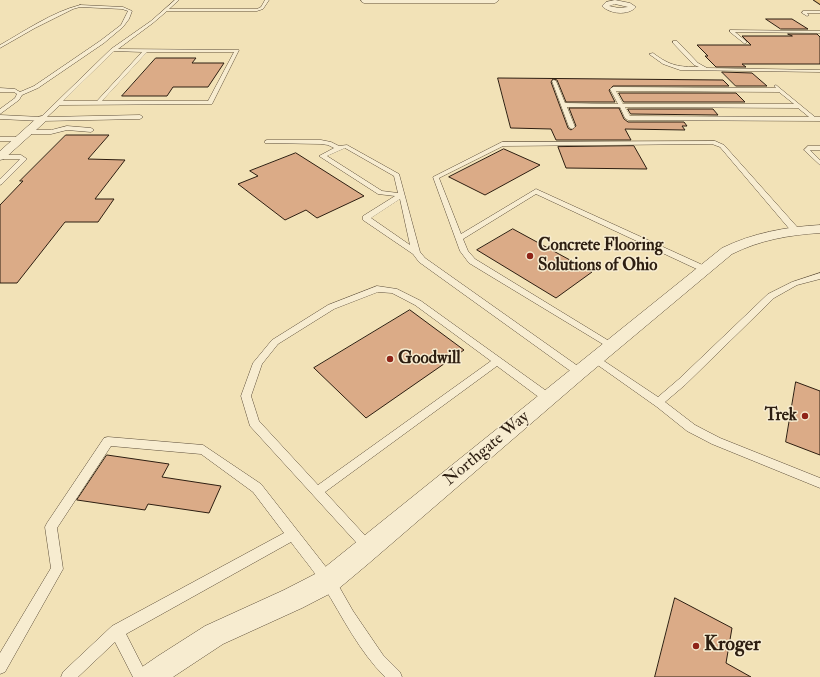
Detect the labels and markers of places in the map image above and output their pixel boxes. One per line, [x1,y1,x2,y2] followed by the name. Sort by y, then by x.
[538,236,663,276] place label: Concrete Flooring Solutions of Ohio
[525,251,535,261] marker: Concrete Flooring Solutions of Ohio
[398,349,461,369] place label: Goodwill
[385,354,395,364] marker: Goodwill
[765,406,797,426] place label: Trek
[800,411,810,421] marker: Trek
[704,634,761,658] place label: Kroger
[691,641,701,651] marker: Kroger

